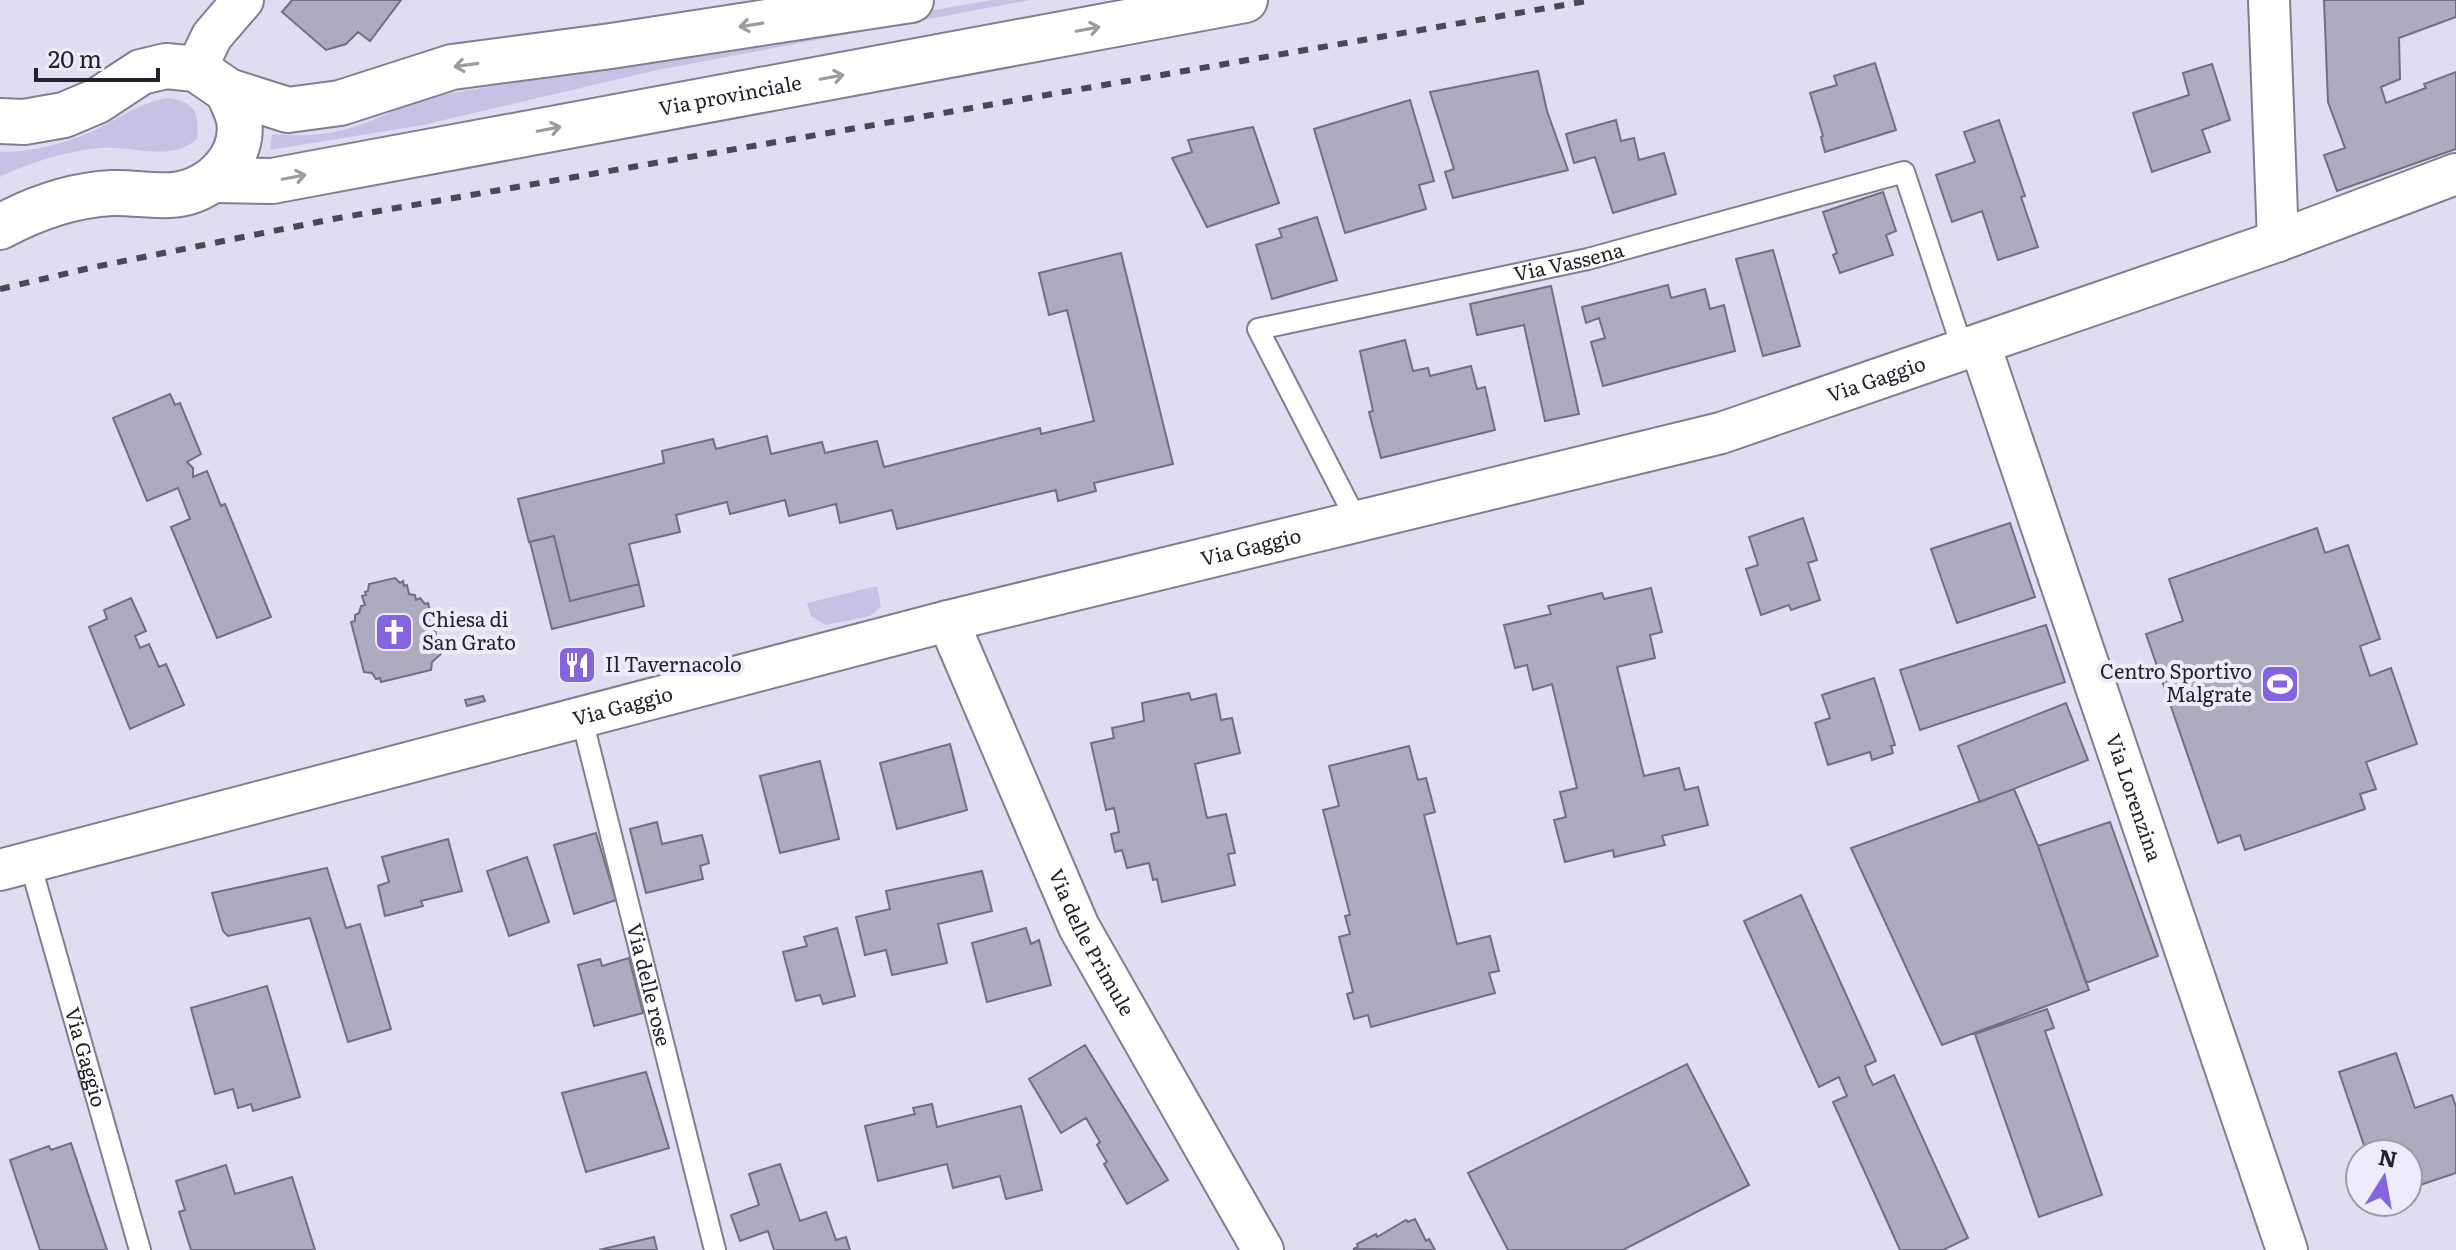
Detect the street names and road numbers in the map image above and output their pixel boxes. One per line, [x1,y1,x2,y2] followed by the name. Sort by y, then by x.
[656,66,804,122] street label: Via provinciale
[1510,233,1627,287] street label: Via Vassena
[1822,347,1929,408] street label: Via Gaggio
[1197,519,1304,572] street label: Via Gaggio
[569,677,676,732] street label: Via Gaggio
[2100,729,2171,865] street label: Via Lorenzina
[1043,863,1143,1021] street label: Via delle Primule
[621,920,680,1049] street label: Via delle rose
[59,1003,116,1110] street label: Via Gaggio

